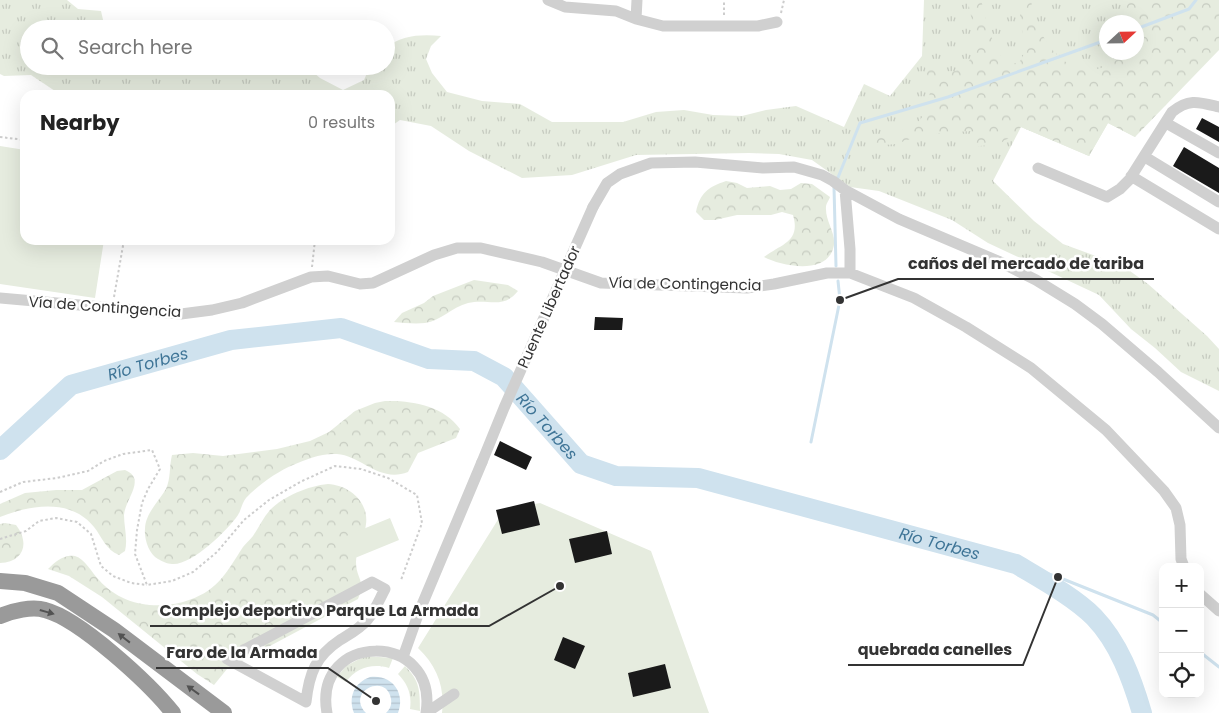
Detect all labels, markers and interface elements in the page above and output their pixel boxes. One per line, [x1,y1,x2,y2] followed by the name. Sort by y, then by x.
[1099,15,1144,60] north arrow
[20,20,395,75] search box
[38,34,66,62] icon: search
[78,34,192,61] text: Search here
[40,108,120,137] text: Nearby
[308,111,375,134] text: 0 results
[512,242,585,371] street label: Puente Libertador
[898,248,1154,279] callout: caños del mercado de tariba
[908,252,1144,275] text: caños del mercado de tariba
[608,272,762,295] street label: Vía de Contingencia
[28,291,182,322] street label: Vía de Contingencia
[105,342,191,386] water label: Río Torbes
[511,388,583,465] water label: Río Torbes
[897,522,982,566] water label: Río Torbes
[1159,563,1204,698] map controls
[1159,563,1204,608] button: +
[150,595,489,626] callout: Complejo deportivo Parque La Armada
[159,599,479,622] text: Complejo deportivo Parque La Armada
[40,608,55,616] one-way arrow
[1159,608,1204,653] button: −
[117,633,131,643] one-way arrow
[848,634,1023,665] callout: quebrada canelles
[156,637,328,668] callout: Faro de la Armada
[858,638,1012,661] text: quebrada canelles
[166,641,318,664] text: Faro de la Armada
[1159,653,1204,698] button: locate
[186,685,200,695] one-way arrow

